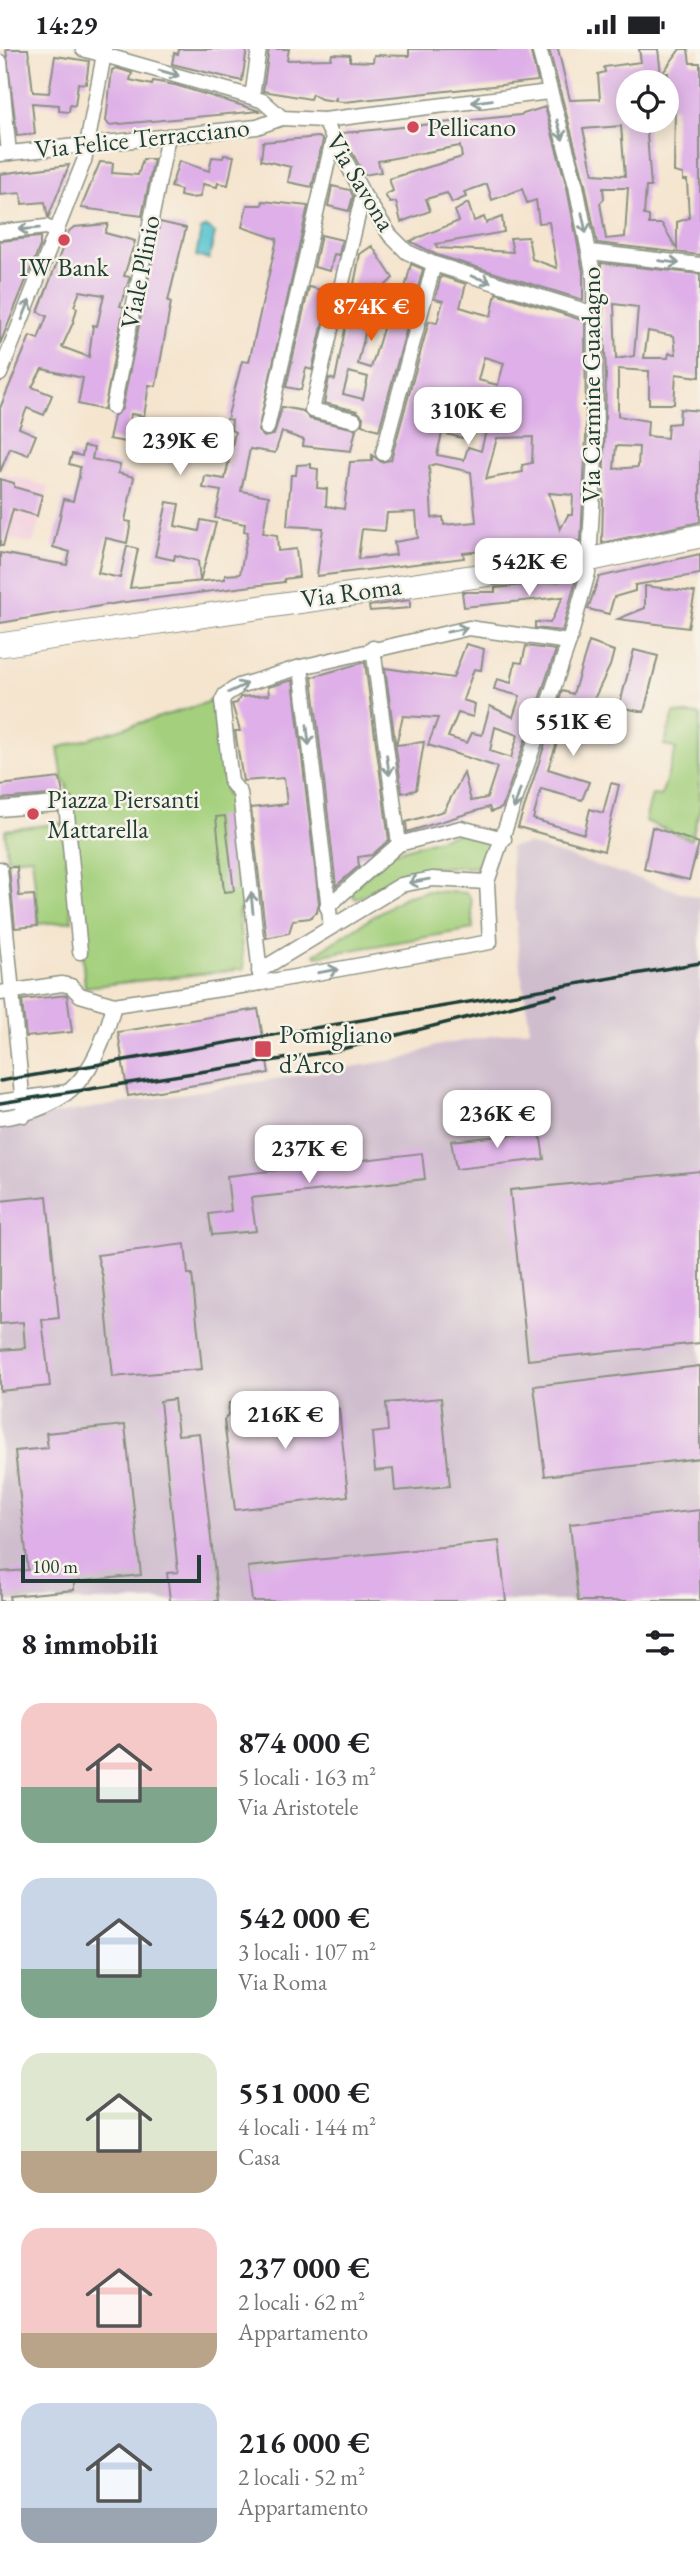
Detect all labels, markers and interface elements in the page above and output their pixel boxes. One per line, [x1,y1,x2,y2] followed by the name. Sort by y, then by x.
[35,8,97,42] text: 14:29
[158,68,180,81] one-way arrow
[616,70,679,133] map controls
[616,70,679,133] button: locate
[471,94,493,107] one-way arrow
[33,110,251,166] street label: Via Felice Terracciano
[427,110,516,144] place label: Pellicano
[405,119,421,135] marker: Pellicano
[554,119,567,141] one-way arrow
[318,127,404,238] street label: Via Savona
[577,211,591,234] one-way arrow
[112,212,168,332] street label: Viale Plinio
[18,223,41,236] one-way arrow
[56,232,72,248] marker: IW Bank
[19,250,110,284] place label: IW Bank
[657,255,680,268] one-way arrow
[574,267,608,503] street label: Via Carmine Guadagno
[470,273,492,286] one-way arrow
[314,283,428,343] pin: 874K €
[333,291,409,321] text: 874K €
[20,300,33,322] one-way arrow
[411,387,525,447] pin: 310K €
[430,395,506,425] text: 310K €
[123,417,237,477] pin: 239K €
[142,425,218,455] text: 239K €
[472,539,586,598] pin: 542K €
[491,546,567,576] text: 542K €
[299,568,404,616] street label: Via Roma
[445,623,468,637] one-way arrow
[227,681,248,695] one-way arrow
[516,699,630,758] pin: 551K €
[535,706,611,736] text: 551K €
[302,724,315,746] one-way arrow
[382,753,395,776] one-way arrow
[47,782,199,846] place label: Piazza Piersanti Mattarella
[510,788,522,810] one-way arrow
[25,806,41,822] marker: Piazza Piersanti Mattarella
[408,875,431,888] one-way arrow
[245,892,258,915] one-way arrow
[316,964,339,977] one-way arrow
[279,1017,392,1081] place label: Pomigliano d’Arco
[253,1039,273,1059] marker: Pomigliano d’Arco
[440,1091,554,1150] pin: 236K €
[459,1098,535,1128] text: 236K €
[252,1125,366,1185] pin: 237K €
[271,1133,347,1163] text: 237K €
[228,1391,342,1451] pin: 216K €
[247,1399,323,1429] text: 216K €
[21,1552,201,1584] scale bar
[32,1554,78,1579] text: 100 m
[21,1624,158,1663] text: 8 immobili
[641,1624,679,1662] icon: filters
[238,1723,370,1762] text: 874 000 €
[77,1731,161,1815] icon: home
[238,1762,376,1792] text: 5 locali · 163 m²
[238,1792,358,1822] text: Via Aristotele
[238,1898,370,1937] text: 542 000 €
[77,1906,161,1990] icon: home
[238,1937,376,1967] text: 3 locali · 107 m²
[238,1967,327,1997] text: Via Roma
[238,2073,370,2112] text: 551 000 €
[77,2081,161,2165] icon: home
[238,2112,376,2142] text: 4 locali · 144 m²
[238,2142,280,2172] text: Casa
[238,2248,370,2287] text: 237 000 €
[77,2256,161,2340] icon: home
[238,2287,365,2317] text: 2 locali · 62 m²
[238,2317,368,2347] text: Appartamento
[238,2423,370,2462] text: 216 000 €
[77,2431,161,2515] icon: home
[238,2462,365,2492] text: 2 locali · 52 m²
[238,2492,368,2522] text: Appartamento

